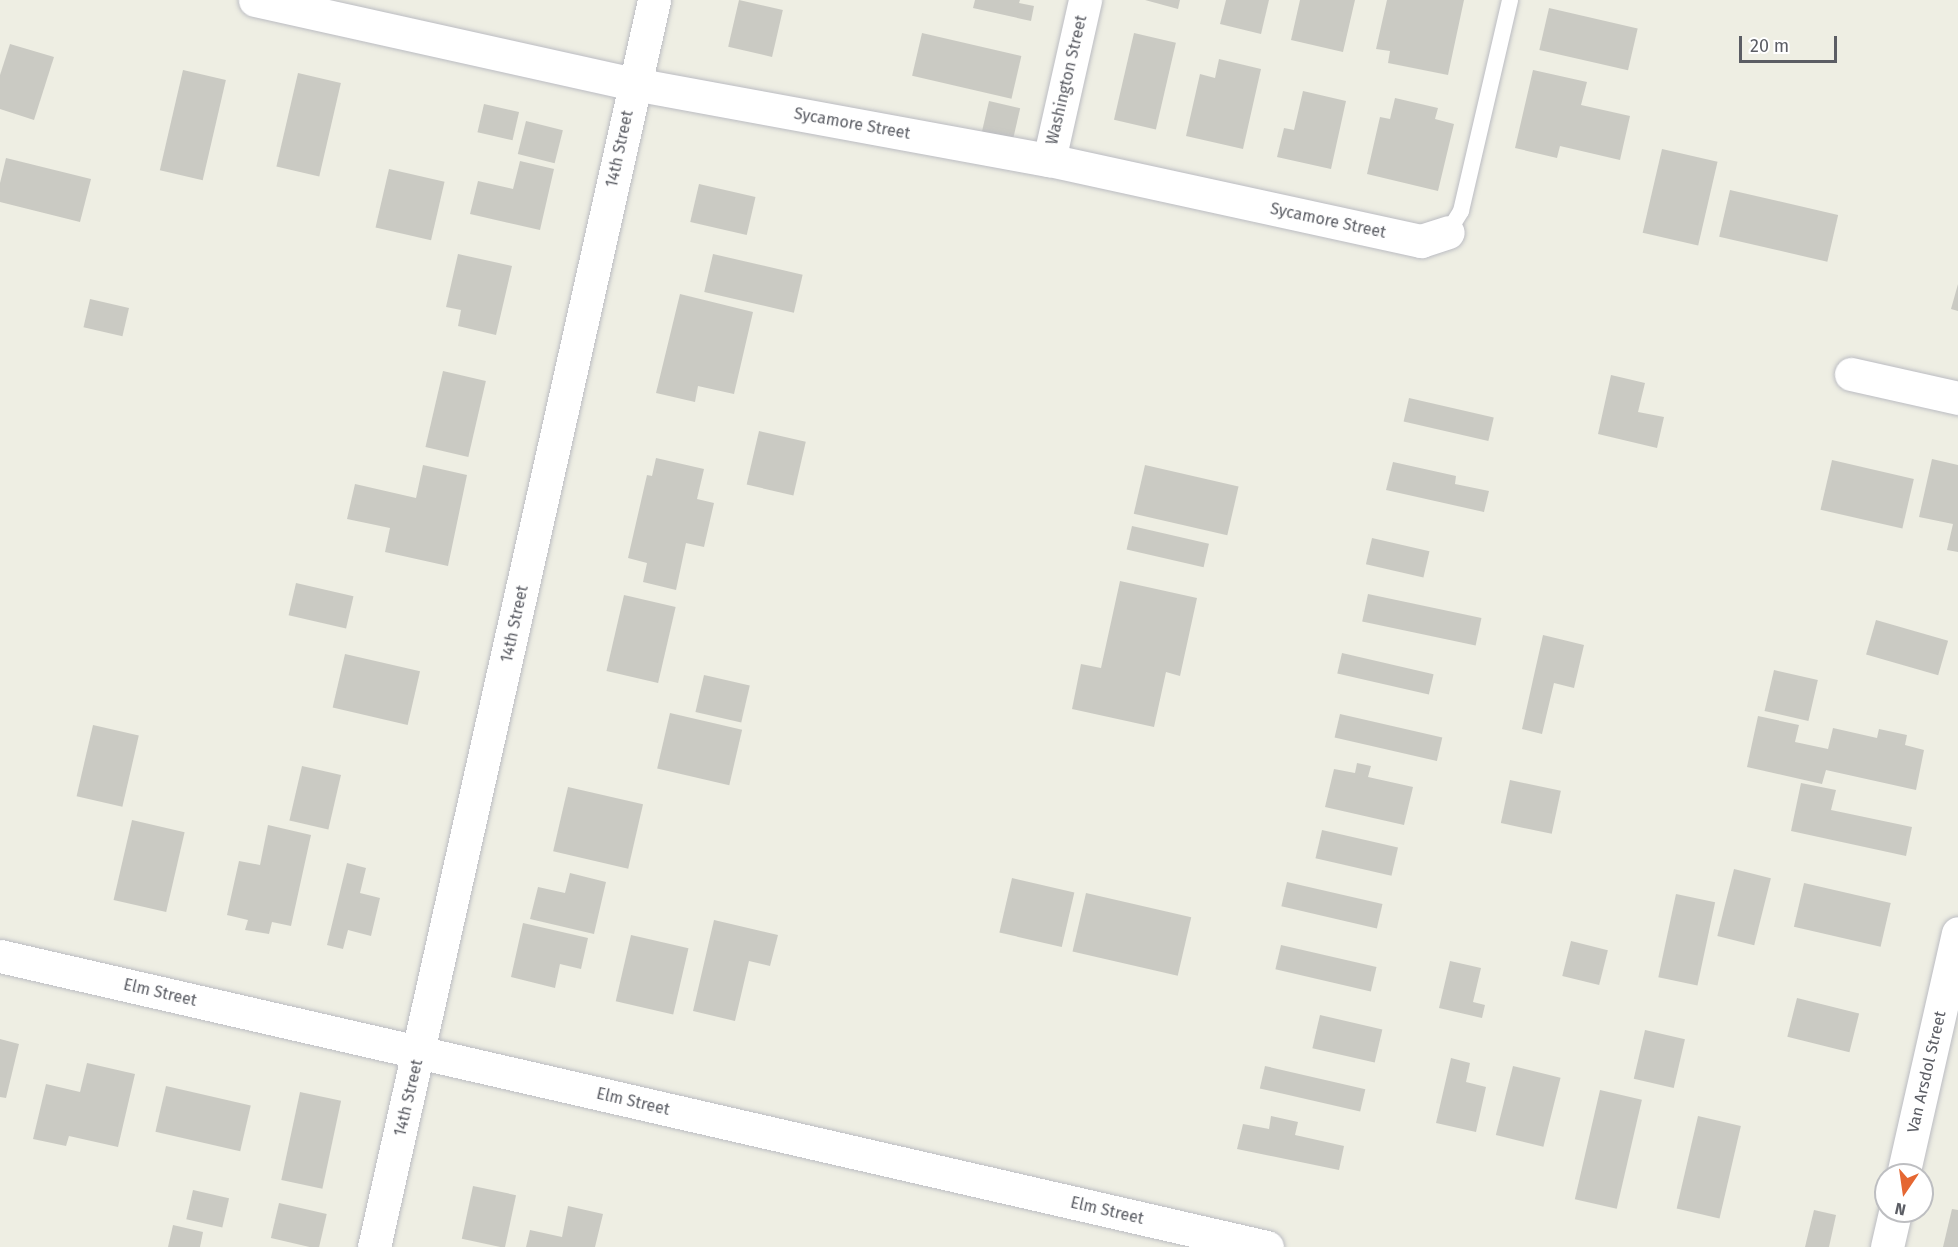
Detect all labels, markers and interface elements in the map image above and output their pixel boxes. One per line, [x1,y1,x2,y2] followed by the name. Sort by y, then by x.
[1043,13,1091,147] street label: Washington Street
[1742,24,1840,62] scale bar
[1750,35,1789,57] text: 20 m
[792,104,912,144] street label: Sycamore Street
[602,109,638,189] street label: 14th Street
[1268,199,1388,243] street label: Sycamore Street
[497,584,533,664] street label: 14th Street
[122,975,198,1011] street label: Elm Street
[1904,1009,1950,1135] street label: Van Arsdol Street
[391,1058,427,1138] street label: 14th Street
[595,1084,671,1120] street label: Elm Street
[1874,1163,1934,1223] north arrow
[1069,1193,1145,1229] street label: Elm Street
[1893,1199,1908,1220] text: N

